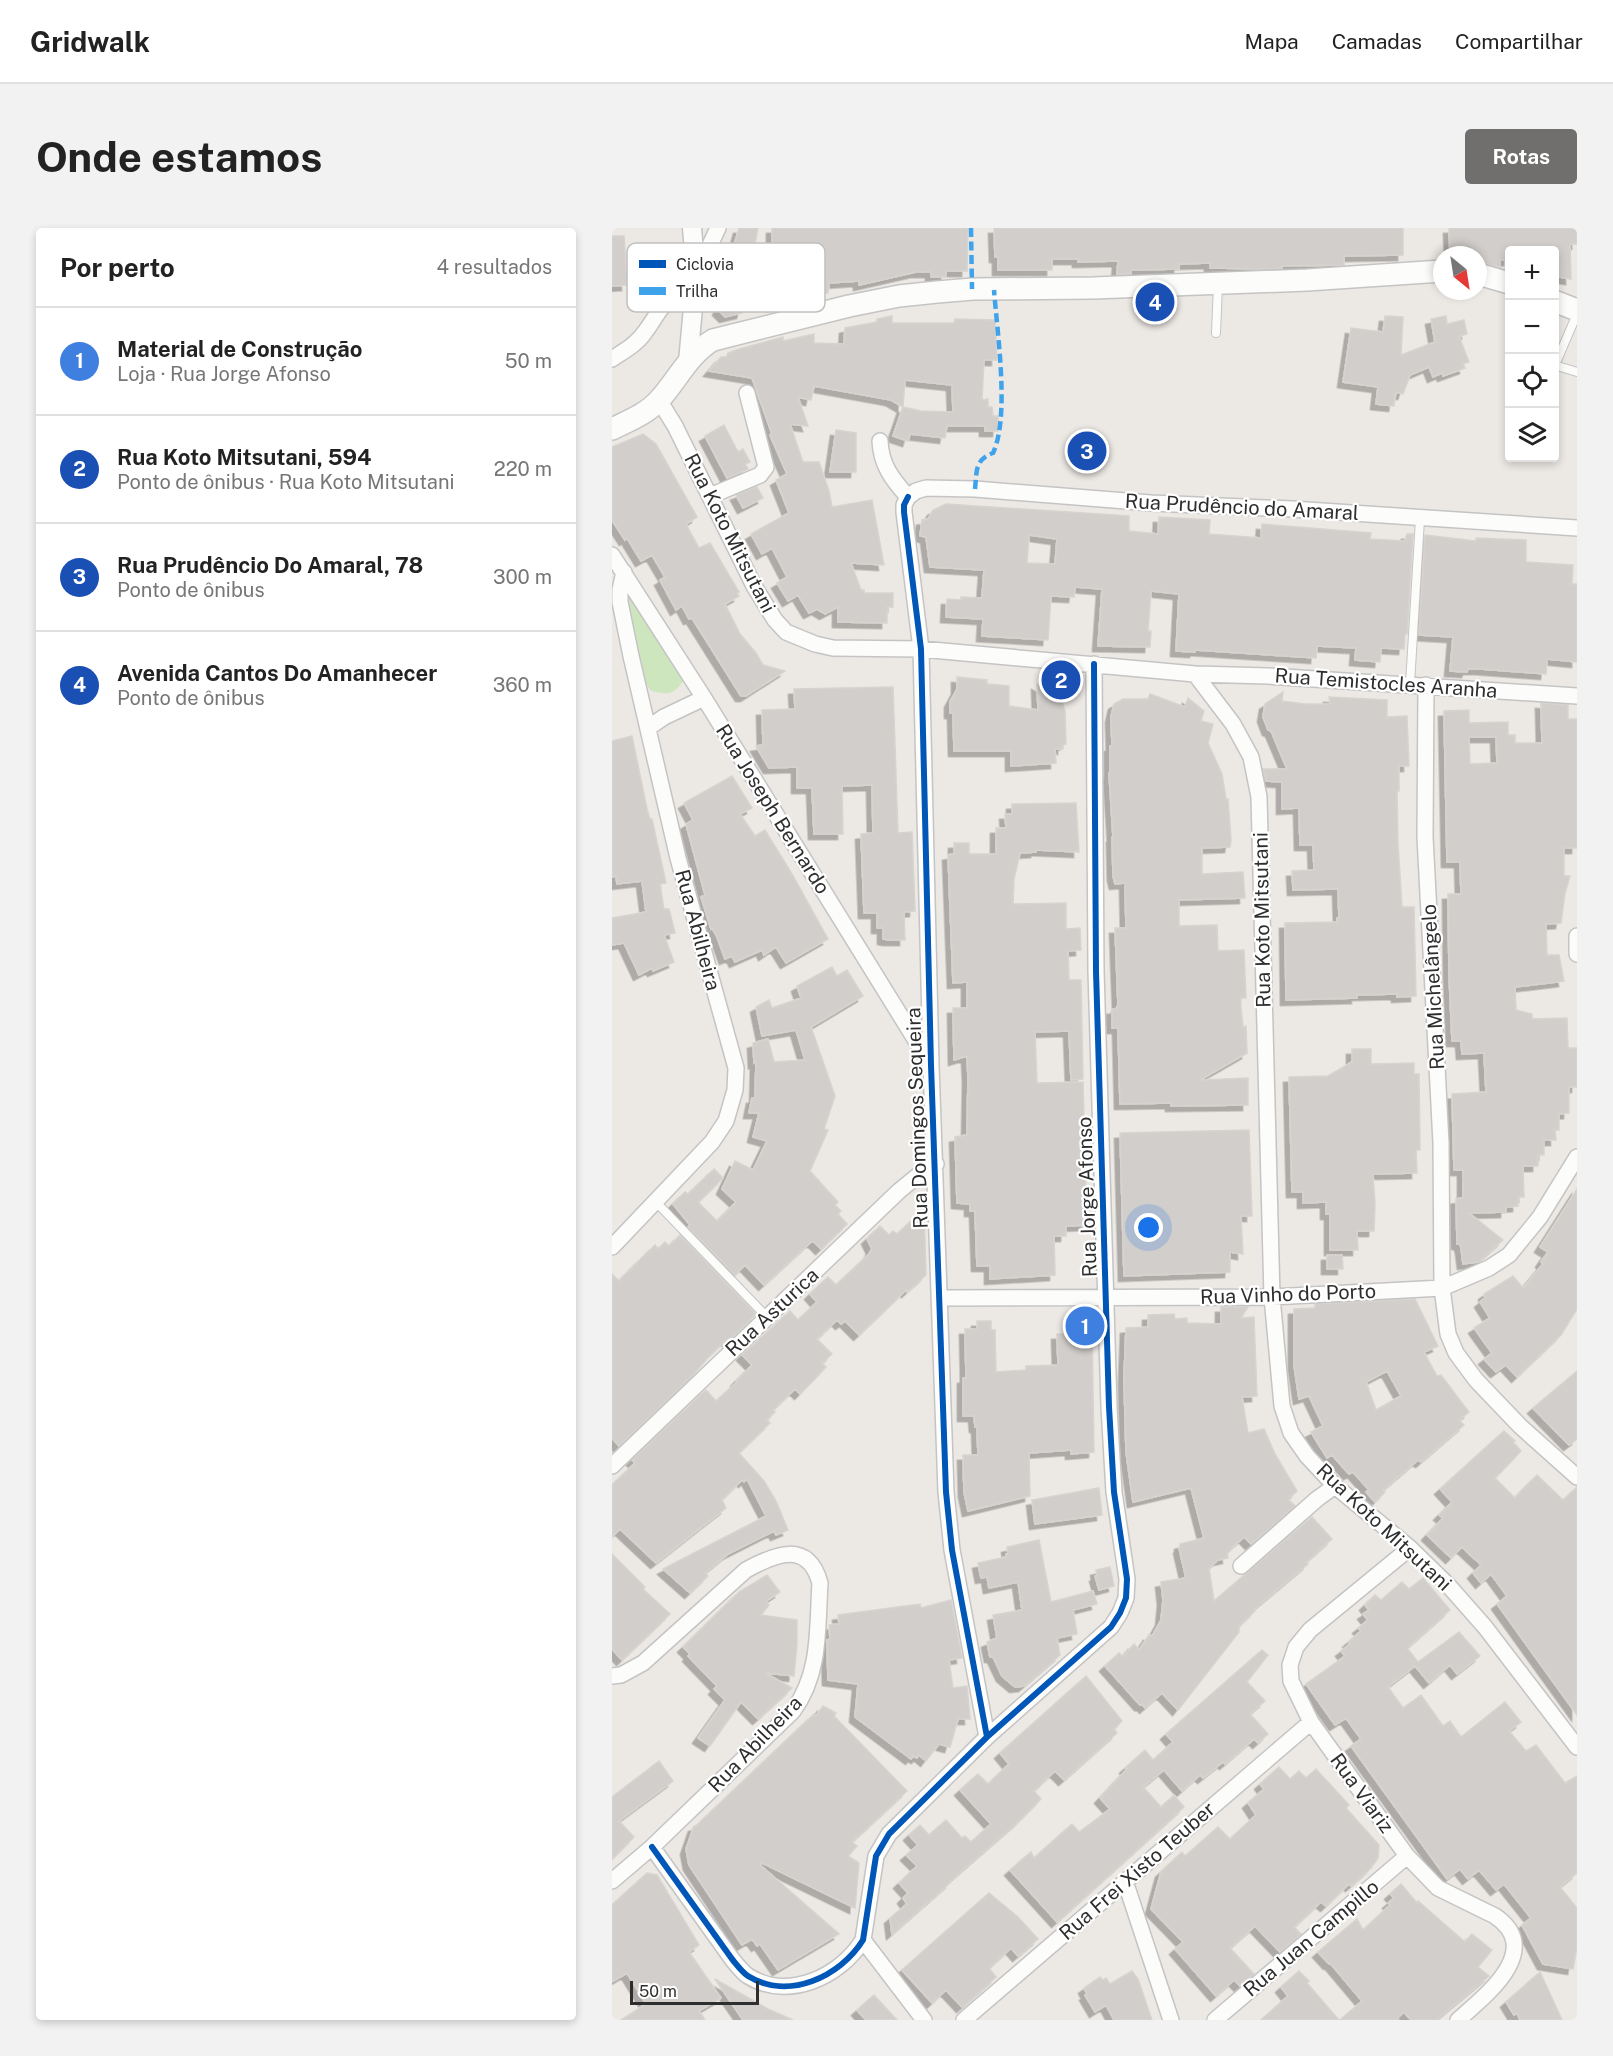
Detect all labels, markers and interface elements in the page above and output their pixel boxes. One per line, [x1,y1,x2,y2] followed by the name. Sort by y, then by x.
[30,25,150,58] text: Gridwalk
[1245,29,1299,54] text: Mapa
[1332,29,1422,54] text: Camadas
[1455,29,1583,54] text: Compartilhar
[1465,129,1577,184] button: Rotas
[36,132,322,181] text: Onde estamos
[627,243,825,312] legend
[1433,246,1487,300] north arrow
[1505,246,1559,462] map controls
[1505,246,1559,300] button: +
[60,252,175,283] text: Por perto
[436,255,552,279] text: 4 resultados
[676,255,734,274] text: Ciclovia
[1136,280,1174,325] pin: 4
[676,282,718,301] text: Trilha
[1505,300,1559,354] button: −
[117,336,363,362] text: Material de Construção
[75,349,84,373] text: 1
[505,349,552,373] text: 50 m
[1505,354,1559,408] button: locate
[117,362,331,386] text: Loja · Rua Jorge Afonso
[1505,408,1559,462] button: layers
[1068,428,1106,474] pin: 3
[117,444,371,470] text: Rua Koto Mitsutani, 594
[679,449,781,617] street label: Rua Koto Mitsutani
[73,457,86,481] text: 2
[494,457,552,481] text: 220 m
[117,470,454,494] text: Ponto de ônibus · Rua Koto Mitsutani
[1124,489,1360,525] street label: Rua Prudêncio do Amaral
[117,552,423,578] text: Rua Prudêncio Do Amaral, 78
[73,565,86,589] text: 3
[493,565,552,589] text: 300 m
[117,578,265,602] text: Ponto de ônibus
[1042,658,1080,702] pin: 2
[117,660,437,686] text: Avenida Cantos Do Amanhecer
[1274,663,1498,703] street label: Rua Temistocles Aranha
[73,673,86,697] text: 4
[493,673,552,697] text: 360 m
[117,686,265,710] text: Ponto de ônibus
[711,720,835,898] street label: Rua Joseph Bernardo
[1248,832,1276,1008] street label: Rua Koto Mitsutani
[670,867,726,993] street label: Rua Abilheira
[1417,903,1449,1071] street label: Rua Michelângelo
[901,1007,933,1229] street label: Rua Domingos Sequeira
[1072,1116,1102,1278] street label: Rua Jorge Afonso
[1134,1213,1163,1242] your location
[720,1263,824,1361] street label: Rua Asturica
[1200,1279,1376,1309] street label: Rua Vinho do Porto
[1066,1304,1104,1348] pin: 1
[1312,1458,1456,1596] street label: Rua Koto Mitsutani
[703,1691,807,1797] street label: Rua Abilheira
[1325,1749,1399,1837] street label: Rua Viariz
[1054,1797,1220,1945] street label: Rua Frei Xisto Teuber
[1238,1874,1384,2002] street label: Rua Juan Campillo
[630,1978,759,2006] scale bar
[639,1982,677,2001] text: 50 m

